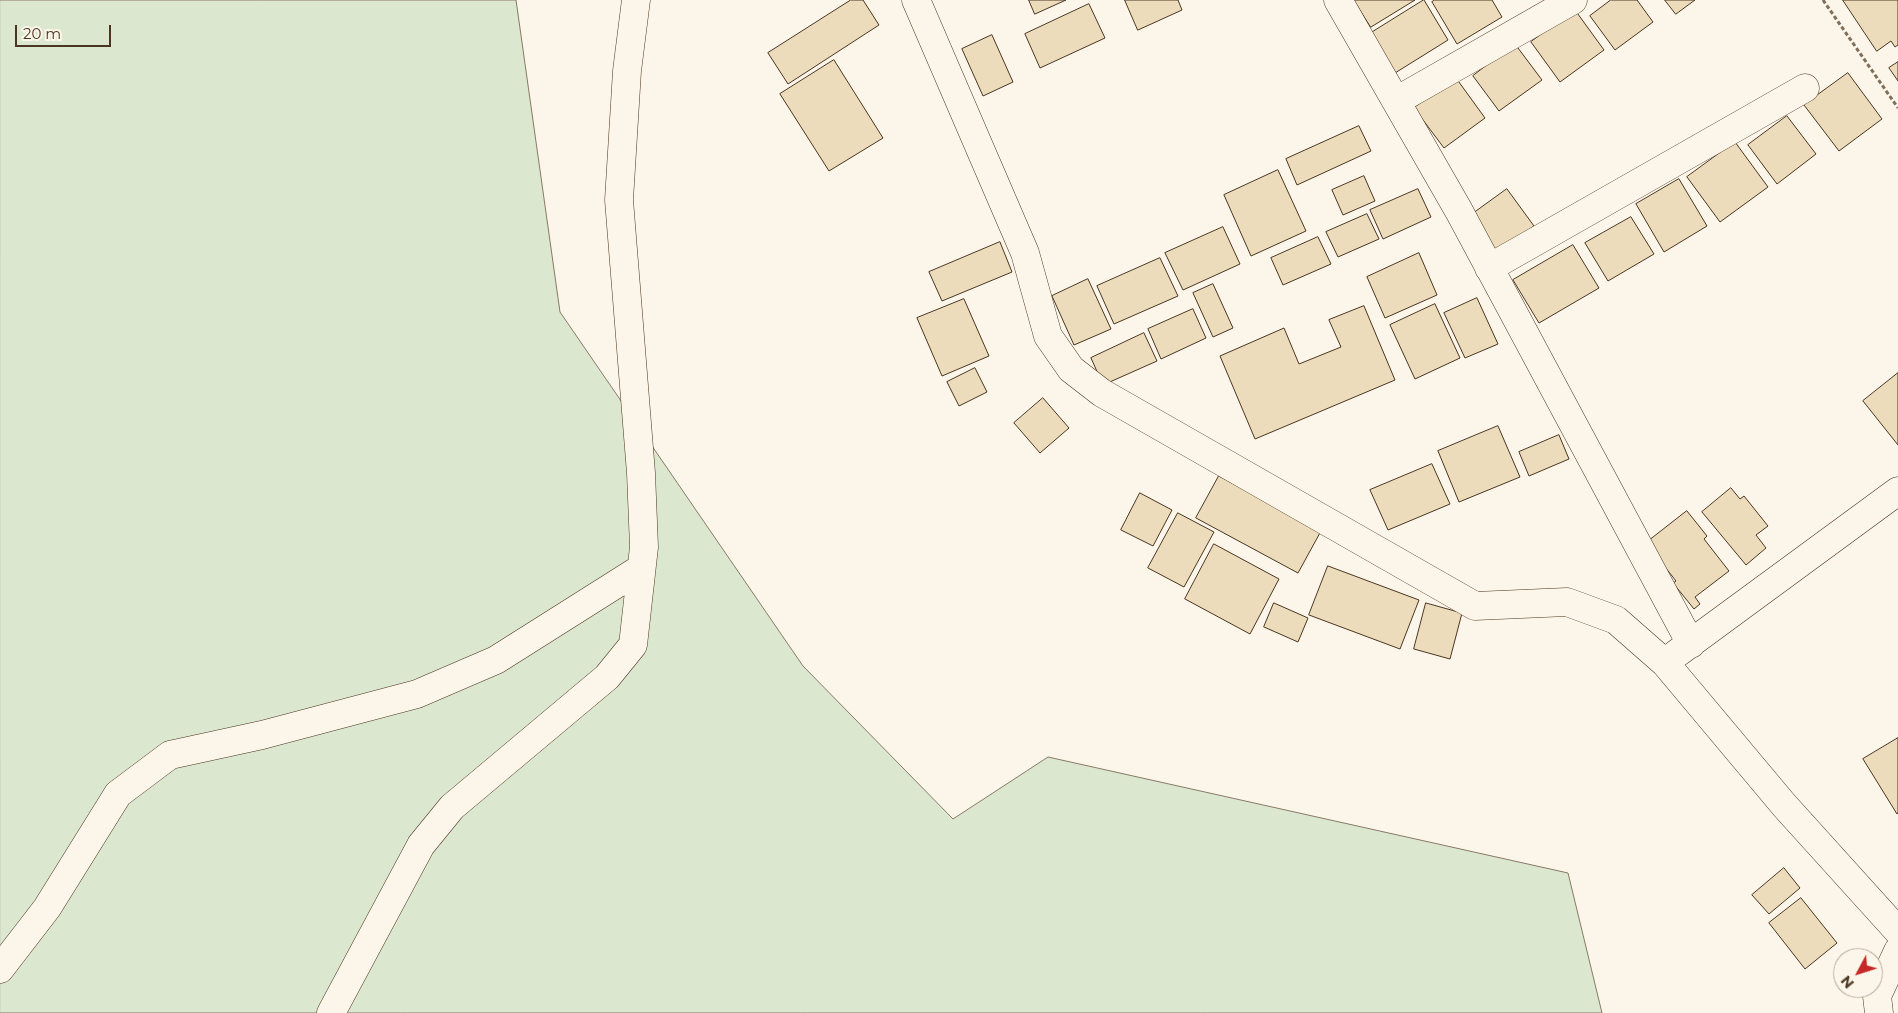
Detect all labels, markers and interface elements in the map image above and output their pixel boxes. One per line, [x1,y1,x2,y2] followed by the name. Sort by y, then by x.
[18,15,114,47] scale bar
[23,24,61,43] text: 20 m
[1833,948,1883,998] north arrow
[1837,972,1858,992] text: N

